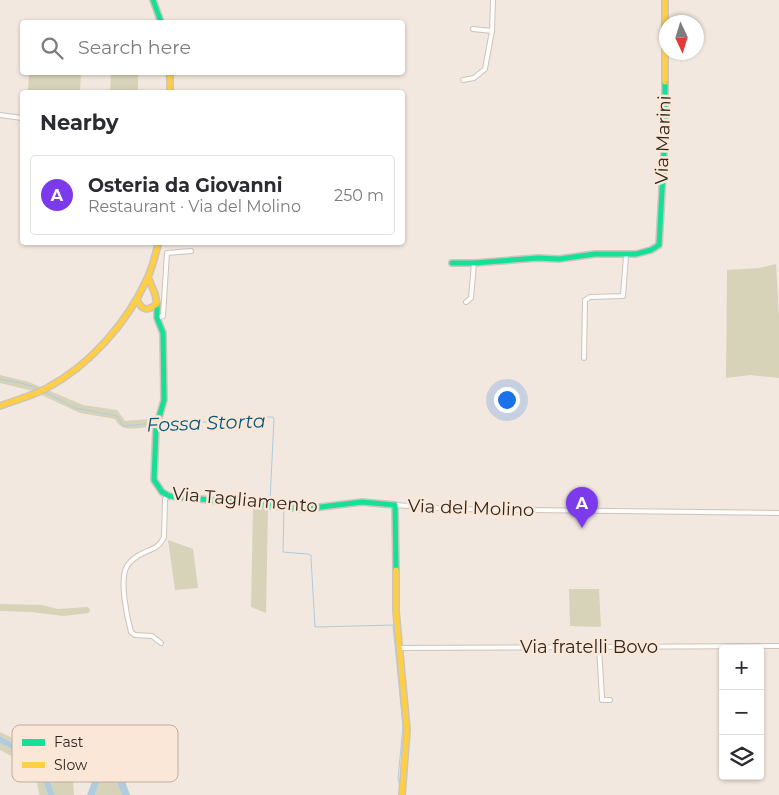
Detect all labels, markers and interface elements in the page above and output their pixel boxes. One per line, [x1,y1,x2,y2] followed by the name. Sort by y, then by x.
[659,15,704,60] north arrow
[20,20,405,75] search box
[38,34,66,62] icon: search
[78,36,191,59] text: Search here
[650,95,676,185] street label: Via Marini
[40,110,119,135] text: Nearby
[88,174,282,197] text: Osteria da Giovanni
[51,186,63,205] text: A
[334,186,384,205] text: 250 m
[88,197,301,216] text: Restaurant · Via del Molino
[494,387,520,413] your location
[146,409,266,437] water label: Fossa Storta
[171,483,319,517] street label: Via Tagliamento
[566,487,598,528] pin: A
[407,495,535,521] street label: Via del Molino
[520,636,658,658] street label: Via fratelli Bovo
[719,645,764,780] map controls
[719,645,764,690] button: +
[719,690,764,735] button: −
[12,725,178,782] legend
[54,733,84,751] text: Fast
[719,735,764,780] button: layers
[54,756,88,774] text: Slow

